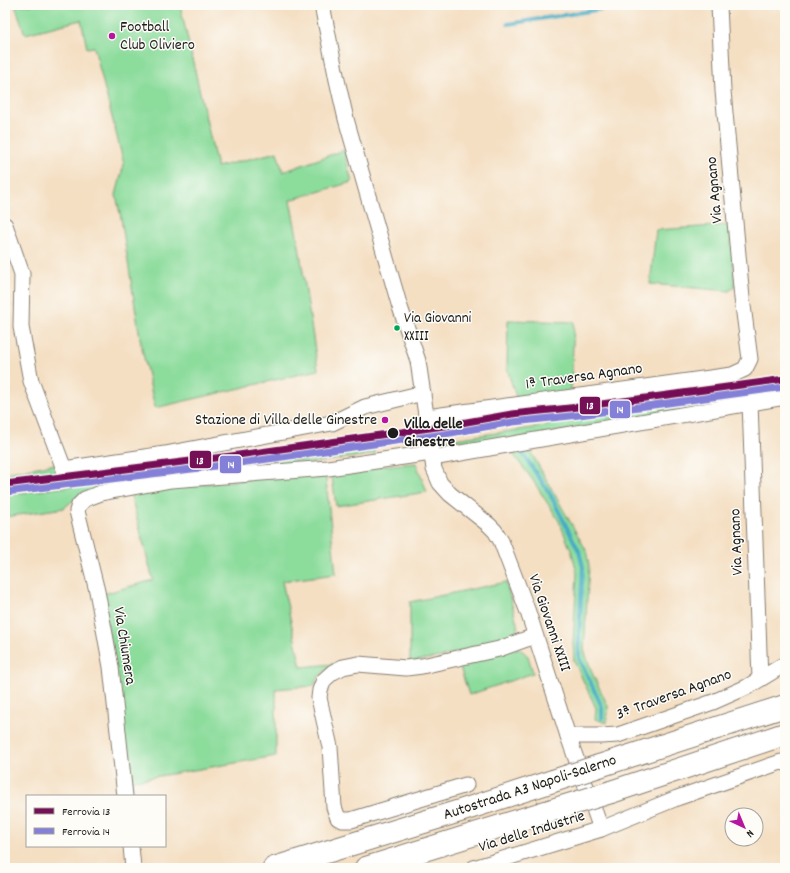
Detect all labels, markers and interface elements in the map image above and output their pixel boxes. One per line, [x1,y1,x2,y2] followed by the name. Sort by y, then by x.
[120,16,195,57] place label: Football Club Oliviero
[107,31,117,41] marker: Football Club Oliviero
[701,156,729,224] street label: Via Agnano
[404,308,472,348] place label: Via Giovanni XXIII
[392,323,402,333] marker: Via Giovanni XXIII
[524,357,644,397] street label: 1ª Traversa Agnano
[579,396,601,415] line badge: 13
[586,399,594,415] text: 13
[609,400,631,419] line badge: 14
[617,403,623,419] text: 14
[195,409,377,432] place label: Stazione di Villa delle Ginestre
[404,413,463,454] place label: Villa delle Ginestre
[380,415,390,425] marker: Stazione di Villa delle Ginestre
[386,426,400,440] marker: Villa delle Ginestre
[189,450,212,469] line badge: 13
[196,454,204,470] text: 13
[219,455,242,474] line badge: 14
[228,458,234,474] text: 14
[724,508,750,576] street label: Via Agnano
[522,571,576,675] street label: Via Giovanni XXIII
[107,606,142,687] street label: Via Chiumera
[613,663,735,727] street label: 3ª Traversa Agnano
[440,749,620,827] street label: Autostrada A3 Napoli-Salerno
[26,795,166,847] legend
[62,804,110,821] text: Ferrovia 13
[476,805,588,859] street label: Via delle Industrie
[724,807,764,847] north arrow
[62,824,110,841] text: Ferrovia 14
[742,825,757,841] text: N

